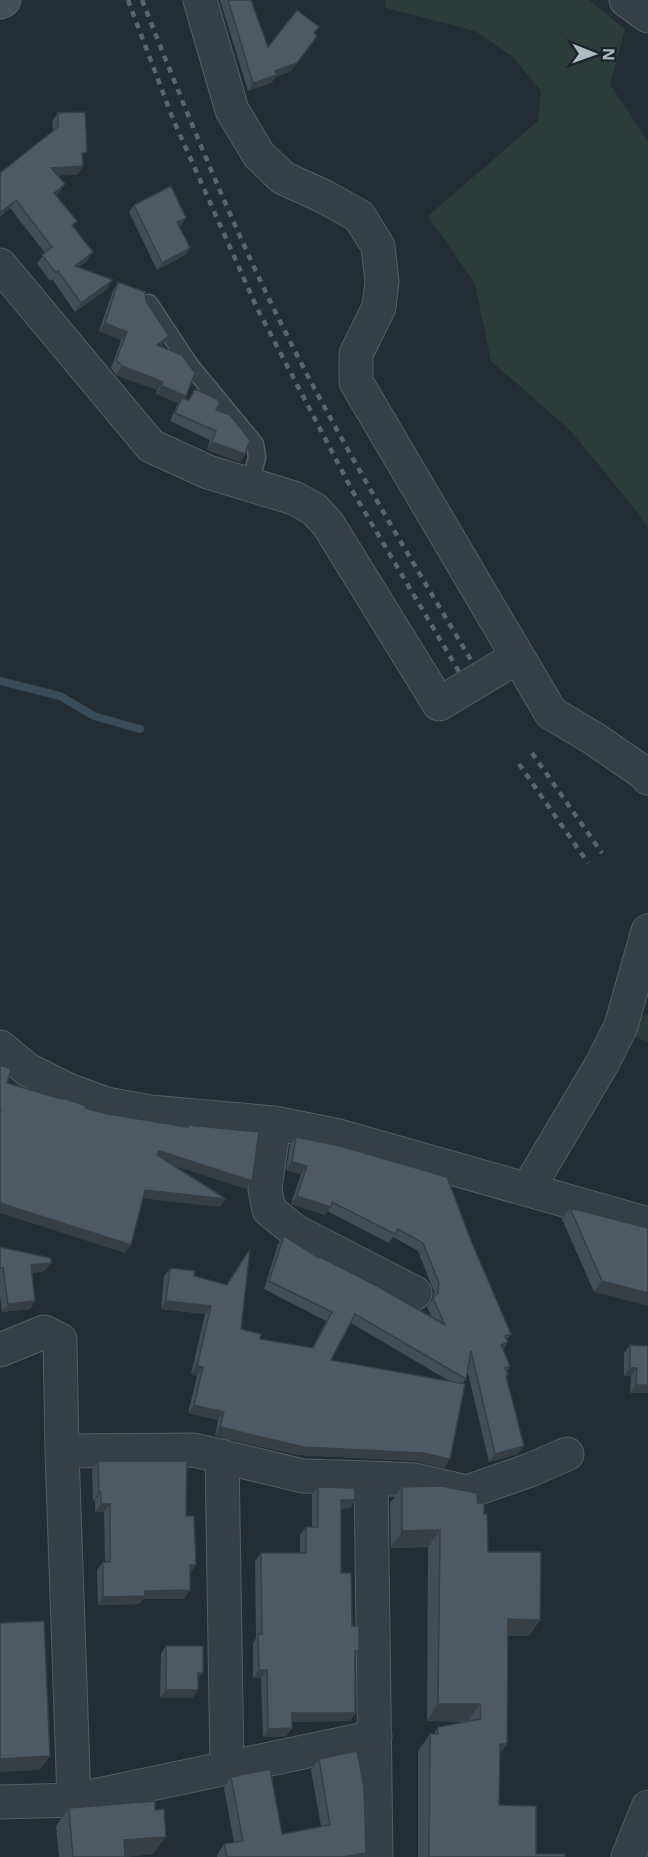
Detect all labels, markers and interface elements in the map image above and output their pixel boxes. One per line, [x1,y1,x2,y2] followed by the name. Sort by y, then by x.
[564,24,624,84] north arrow
[598,48,620,61] text: N

